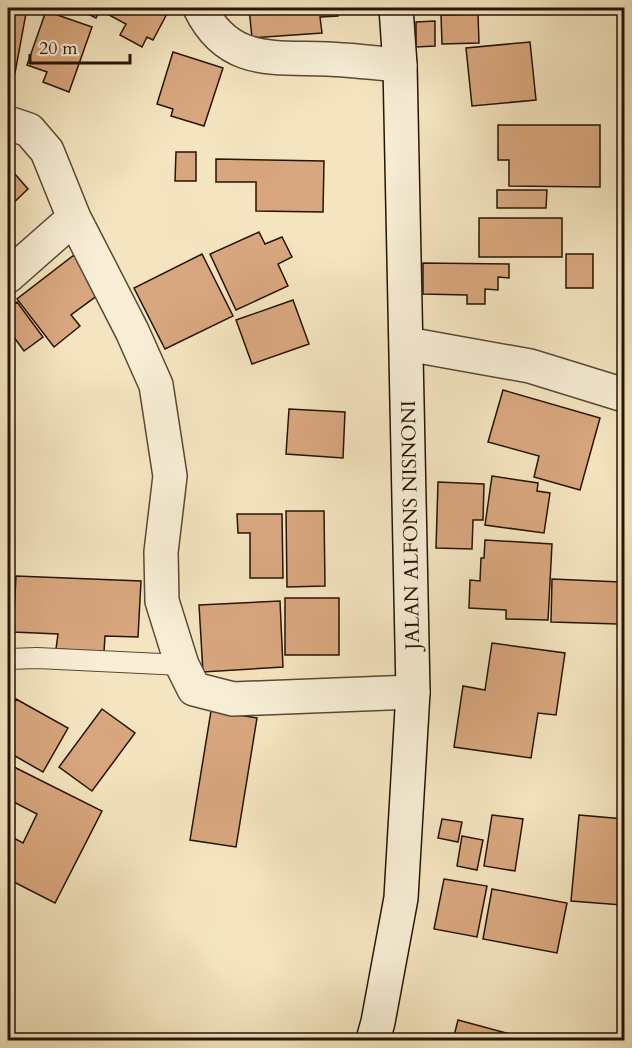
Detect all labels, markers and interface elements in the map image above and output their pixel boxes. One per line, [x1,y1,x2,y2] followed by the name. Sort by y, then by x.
[30,27,130,65] scale bar
[39,36,78,61] text: 20 m
[395,400,426,653] street label: JALAN ALFONS NISNONI

